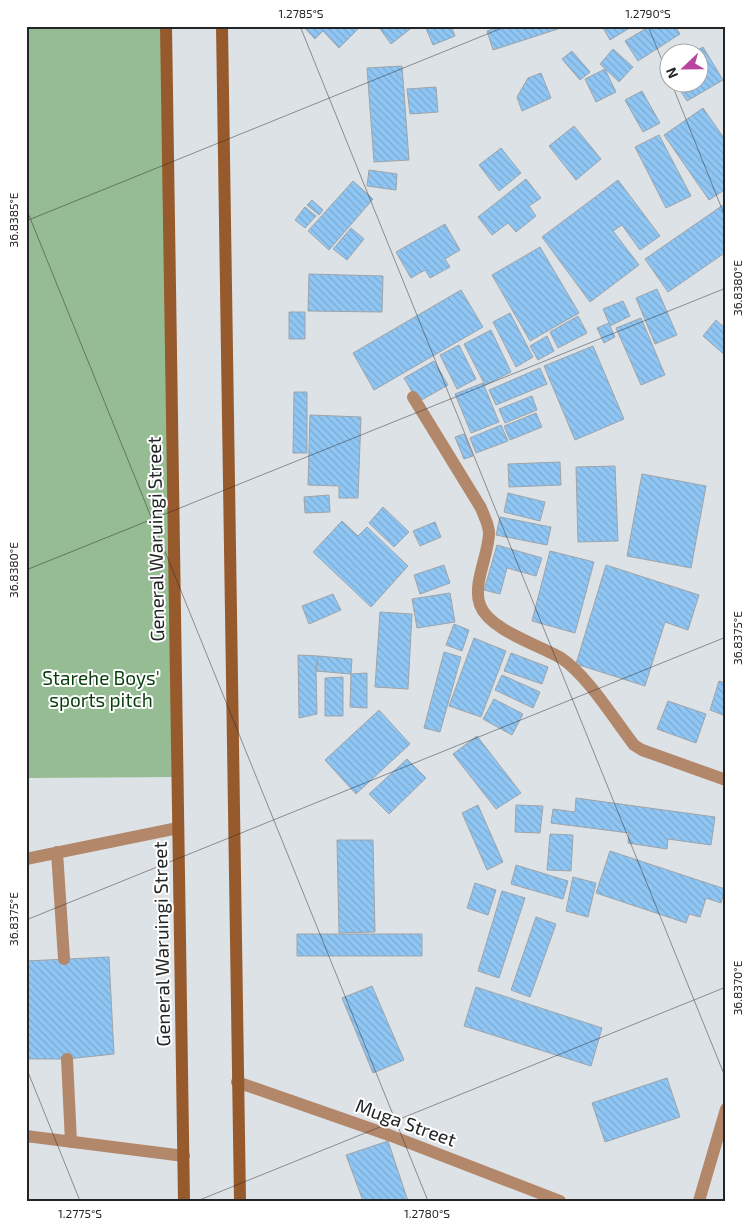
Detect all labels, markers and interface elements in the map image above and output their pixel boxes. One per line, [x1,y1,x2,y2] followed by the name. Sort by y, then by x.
[278,6,324,20] text: 1.2785°S
[625,6,671,20] text: 1.2790°S
[660,42,710,92] north arrow
[662,65,681,81] text: N
[6,192,20,248] text: 36.8385°E
[730,260,744,316] text: 36.8380°E
[142,436,168,642] street label: General Waruingi Street
[6,542,20,598] text: 36.8380°E
[730,611,744,665] text: 36.8375°E
[42,666,160,711] park label: Starehe Boys' sports pitch
[148,841,174,1047] street label: General Waruingi Street
[6,892,20,946] text: 36.8375°E
[730,960,744,1015] text: 36.8370°E
[353,1093,459,1151] street label: Muga Street
[58,1206,102,1220] text: 1.2775°S
[404,1206,450,1220] text: 1.2780°S

